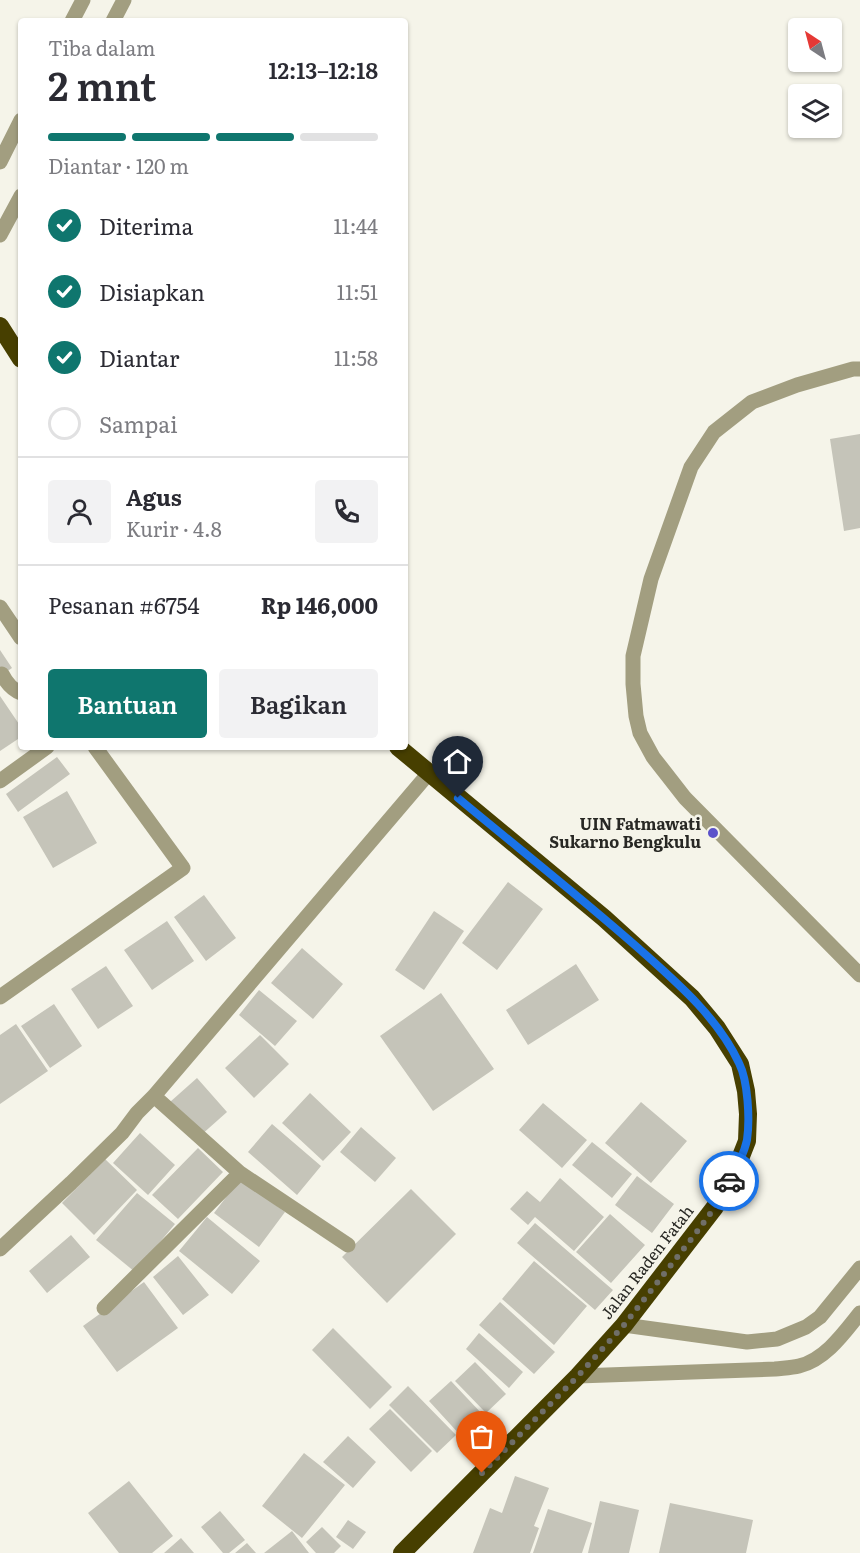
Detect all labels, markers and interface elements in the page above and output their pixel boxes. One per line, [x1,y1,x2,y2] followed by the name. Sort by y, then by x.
[788,18,842,72] north arrow
[788,18,842,138] map controls
[48,32,155,62] text: Tiba dalam
[268,53,378,86] text: 12:13–12:18
[48,55,156,113] text: 2 mnt
[788,84,842,138] button: layers
[48,150,189,180] text: Diantar · 120 m
[48,209,81,242] icon: check
[99,209,193,242] text: Diterima
[333,210,378,240] text: 11:44
[48,275,81,308] icon: check
[99,275,205,308] text: Disiapkan
[337,276,378,306] text: 11:51
[48,341,81,374] icon: check
[99,341,179,374] text: Diantar
[334,342,378,372] text: 11:58
[99,407,177,440] text: Sampai
[48,480,111,543] button: person
[126,480,182,513] text: Agus
[315,480,378,543] button: phone
[126,513,222,543] text: Kurir · 4.8
[48,588,200,621] text: Pesanan #6754
[261,588,378,621] text: Rp 146,000
[48,669,207,738] button: Bantuan
[219,669,378,738] button: Bagikan
[432,736,483,798] pin
[441,745,474,778] icon: home
[549,811,701,853] place label: UIN Fatmawati Sukarno Bengkulu
[706,826,720,840] marker: UIN Fatmawati Sukarno Bengkulu
[699,1151,759,1211] courier
[713,1165,746,1198] icon: car
[594,1199,699,1323] street label: Jalan Raden Fatah
[456,1411,507,1473] pin
[465,1420,498,1453] icon: bag

